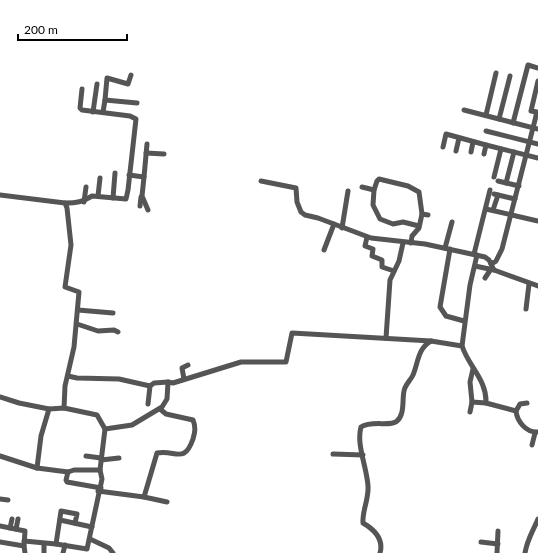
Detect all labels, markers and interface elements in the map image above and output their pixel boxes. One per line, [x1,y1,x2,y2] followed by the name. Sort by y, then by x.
[18,16,127,42] scale bar
[24,22,58,37] text: 200 m

